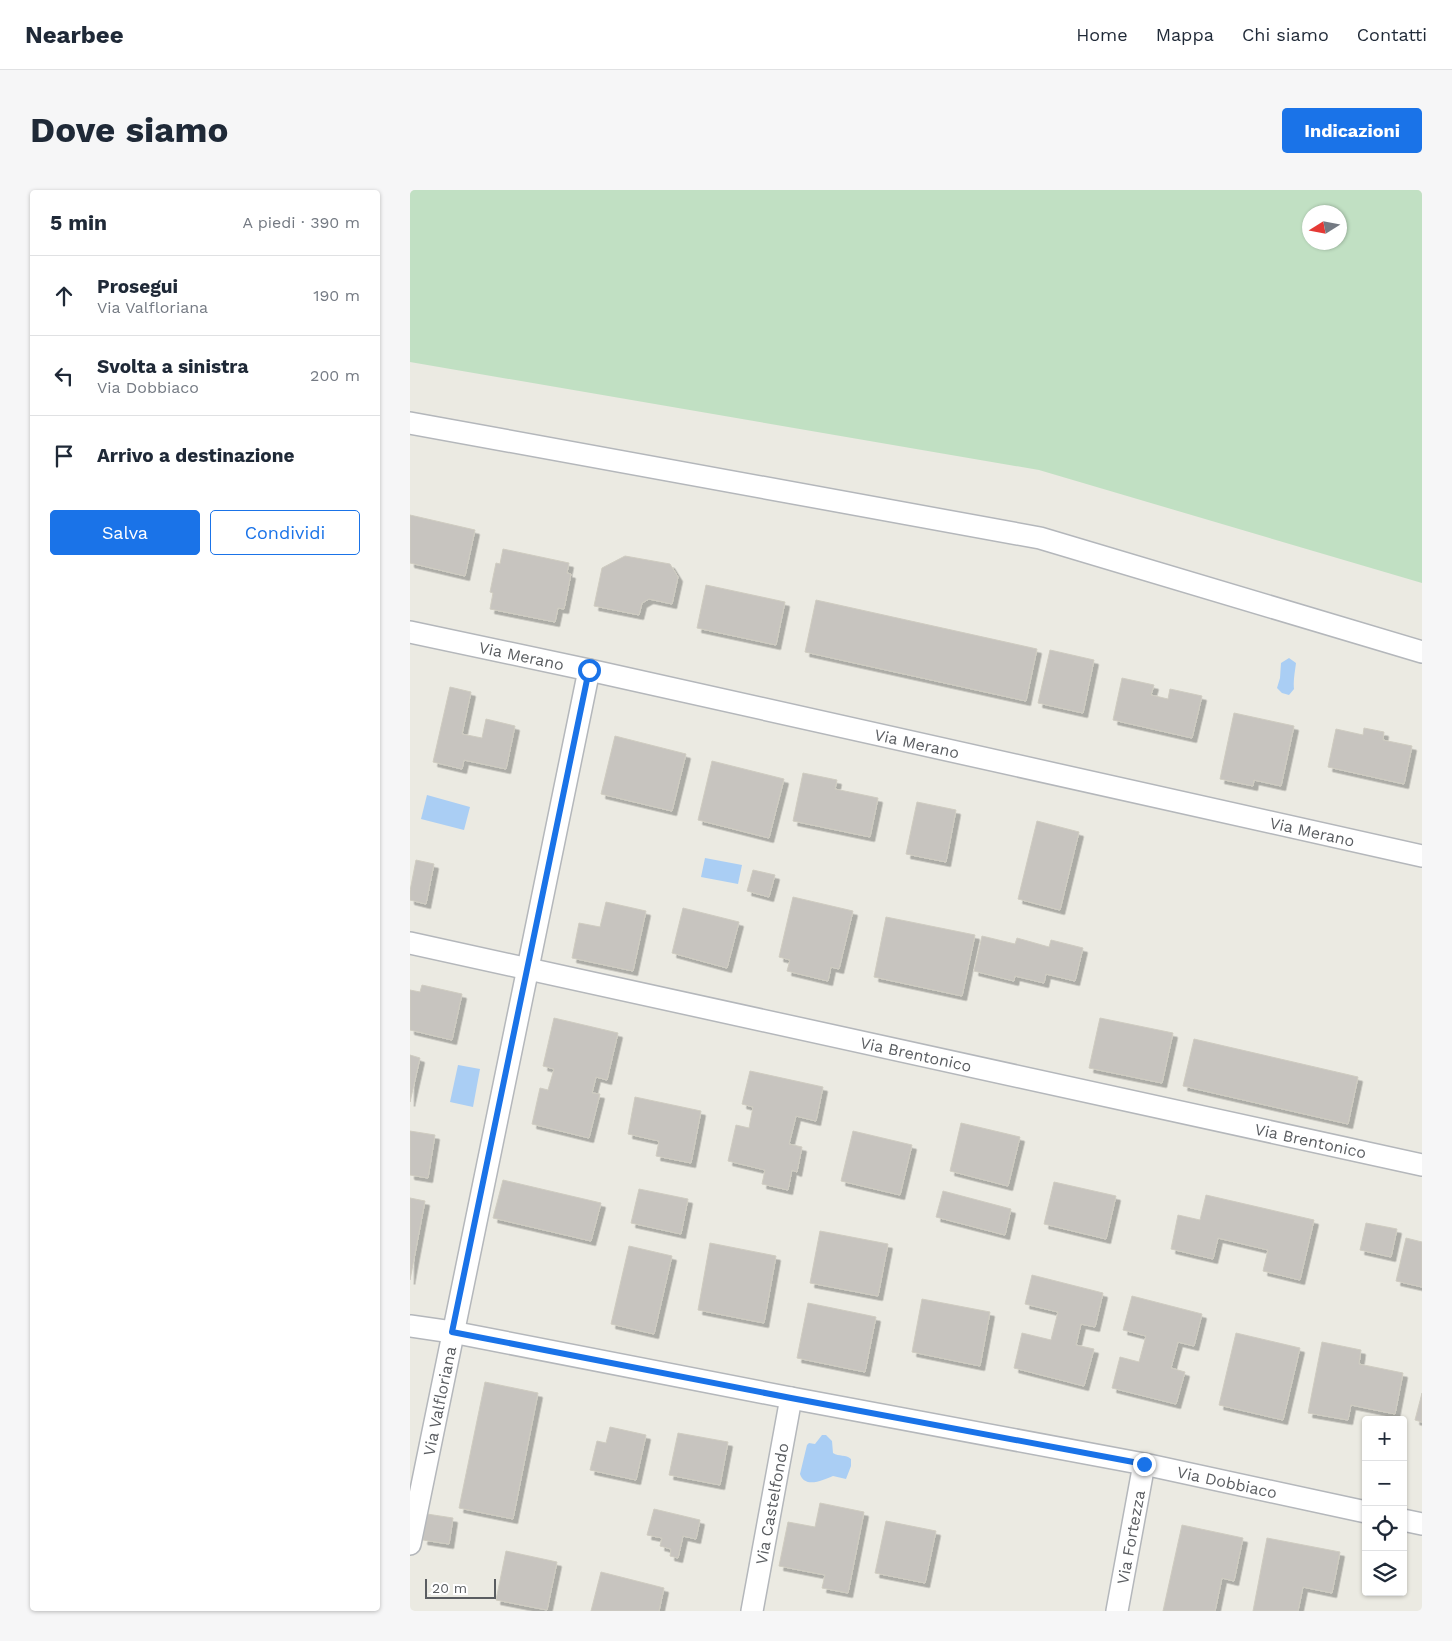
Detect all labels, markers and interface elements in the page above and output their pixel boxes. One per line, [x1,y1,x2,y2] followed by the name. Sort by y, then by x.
[25,21,124,49] text: Nearbee
[1076,24,1128,45] text: Home
[1156,24,1214,45] text: Mappa
[1242,24,1329,45] text: Chi siamo
[1357,24,1427,45] text: Contatti
[1282,108,1422,153] button: Indicazioni
[30,109,228,151] text: Dove siamo
[1302,205,1347,250] north arrow
[50,210,107,235] text: 5 min
[242,213,360,232] text: A piedi · 390 m
[97,275,178,298] text: Prosegui
[50,282,78,310] icon: ahead
[313,286,360,305] text: 190 m
[97,298,208,317] text: Via Valfloriana
[97,355,248,378] text: Svolta a sinistra
[50,362,78,390] icon: left
[310,366,360,385] text: 200 m
[97,378,199,397] text: Via Dobbiaco
[50,442,78,470] icon: arrive
[97,444,294,467] text: Arrivo a destinazione
[50,510,200,555] button: Salva
[210,510,360,555] button: Condividi
[477,638,566,674] street label: Via Merano
[578,659,601,682] route start
[873,725,961,762] street label: Via Merano
[1268,813,1356,851] street label: Via Merano
[858,1033,973,1076] street label: Via Brentonico
[1253,1120,1368,1163] street label: Via Brentonico
[419,1345,460,1457] street label: Via Valfloriana
[1362,1416,1407,1596] map controls
[1362,1416,1407,1461] button: +
[752,1441,793,1566] street label: Via Castelfondo
[1133,1453,1156,1476] route end
[1362,1461,1407,1506] button: −
[1175,1462,1279,1503] street label: Via Dobbiaco
[1113,1489,1149,1586] street label: Via Fortezza
[1362,1506,1407,1551] button: locate
[1362,1551,1407,1596] button: layers
[425,1576,496,1599] scale bar
[432,1580,467,1596] text: 20 m

